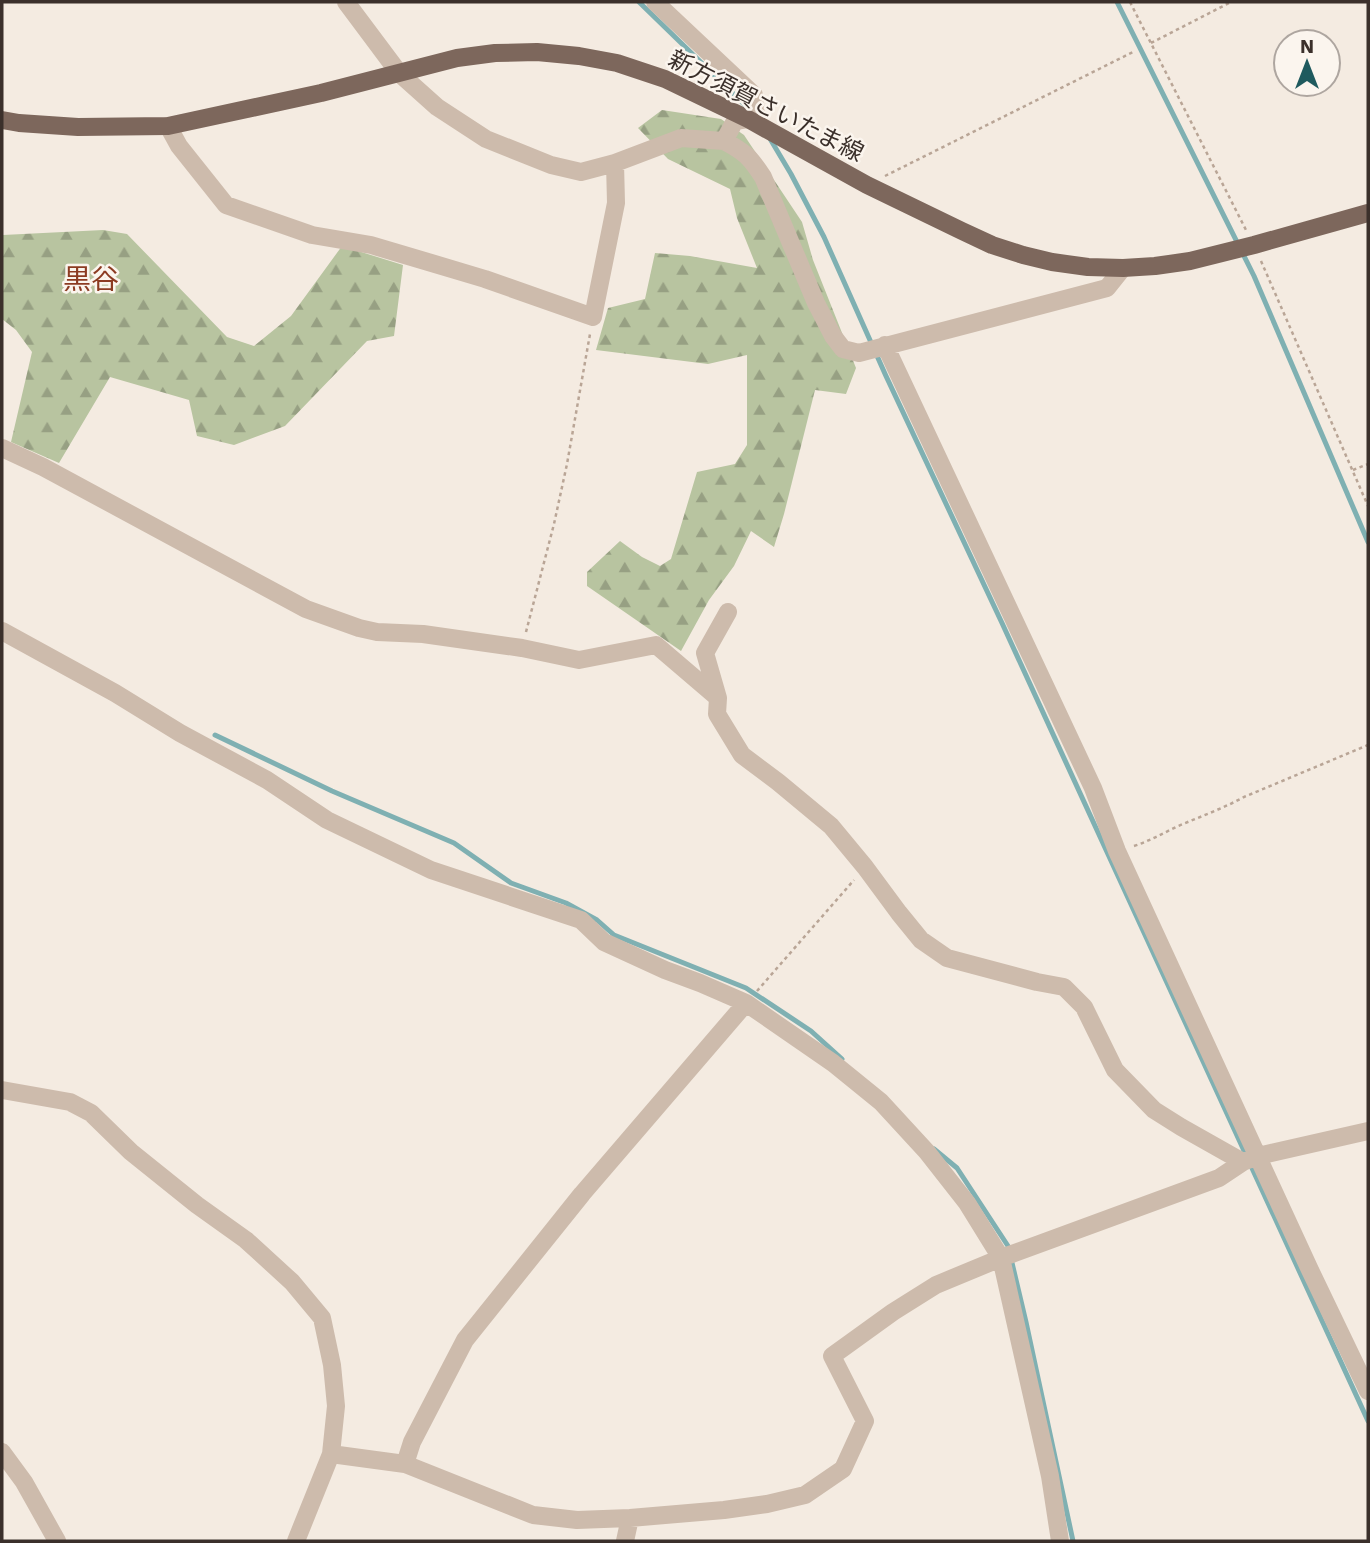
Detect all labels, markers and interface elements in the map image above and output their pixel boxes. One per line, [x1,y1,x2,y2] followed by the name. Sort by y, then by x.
[1272,28,1342,98] north arrow
[1300,35,1314,58] text: N
[664,45,868,167] street label: 新方須賀さいたま線
[63,263,119,296] district label: 黒谷

